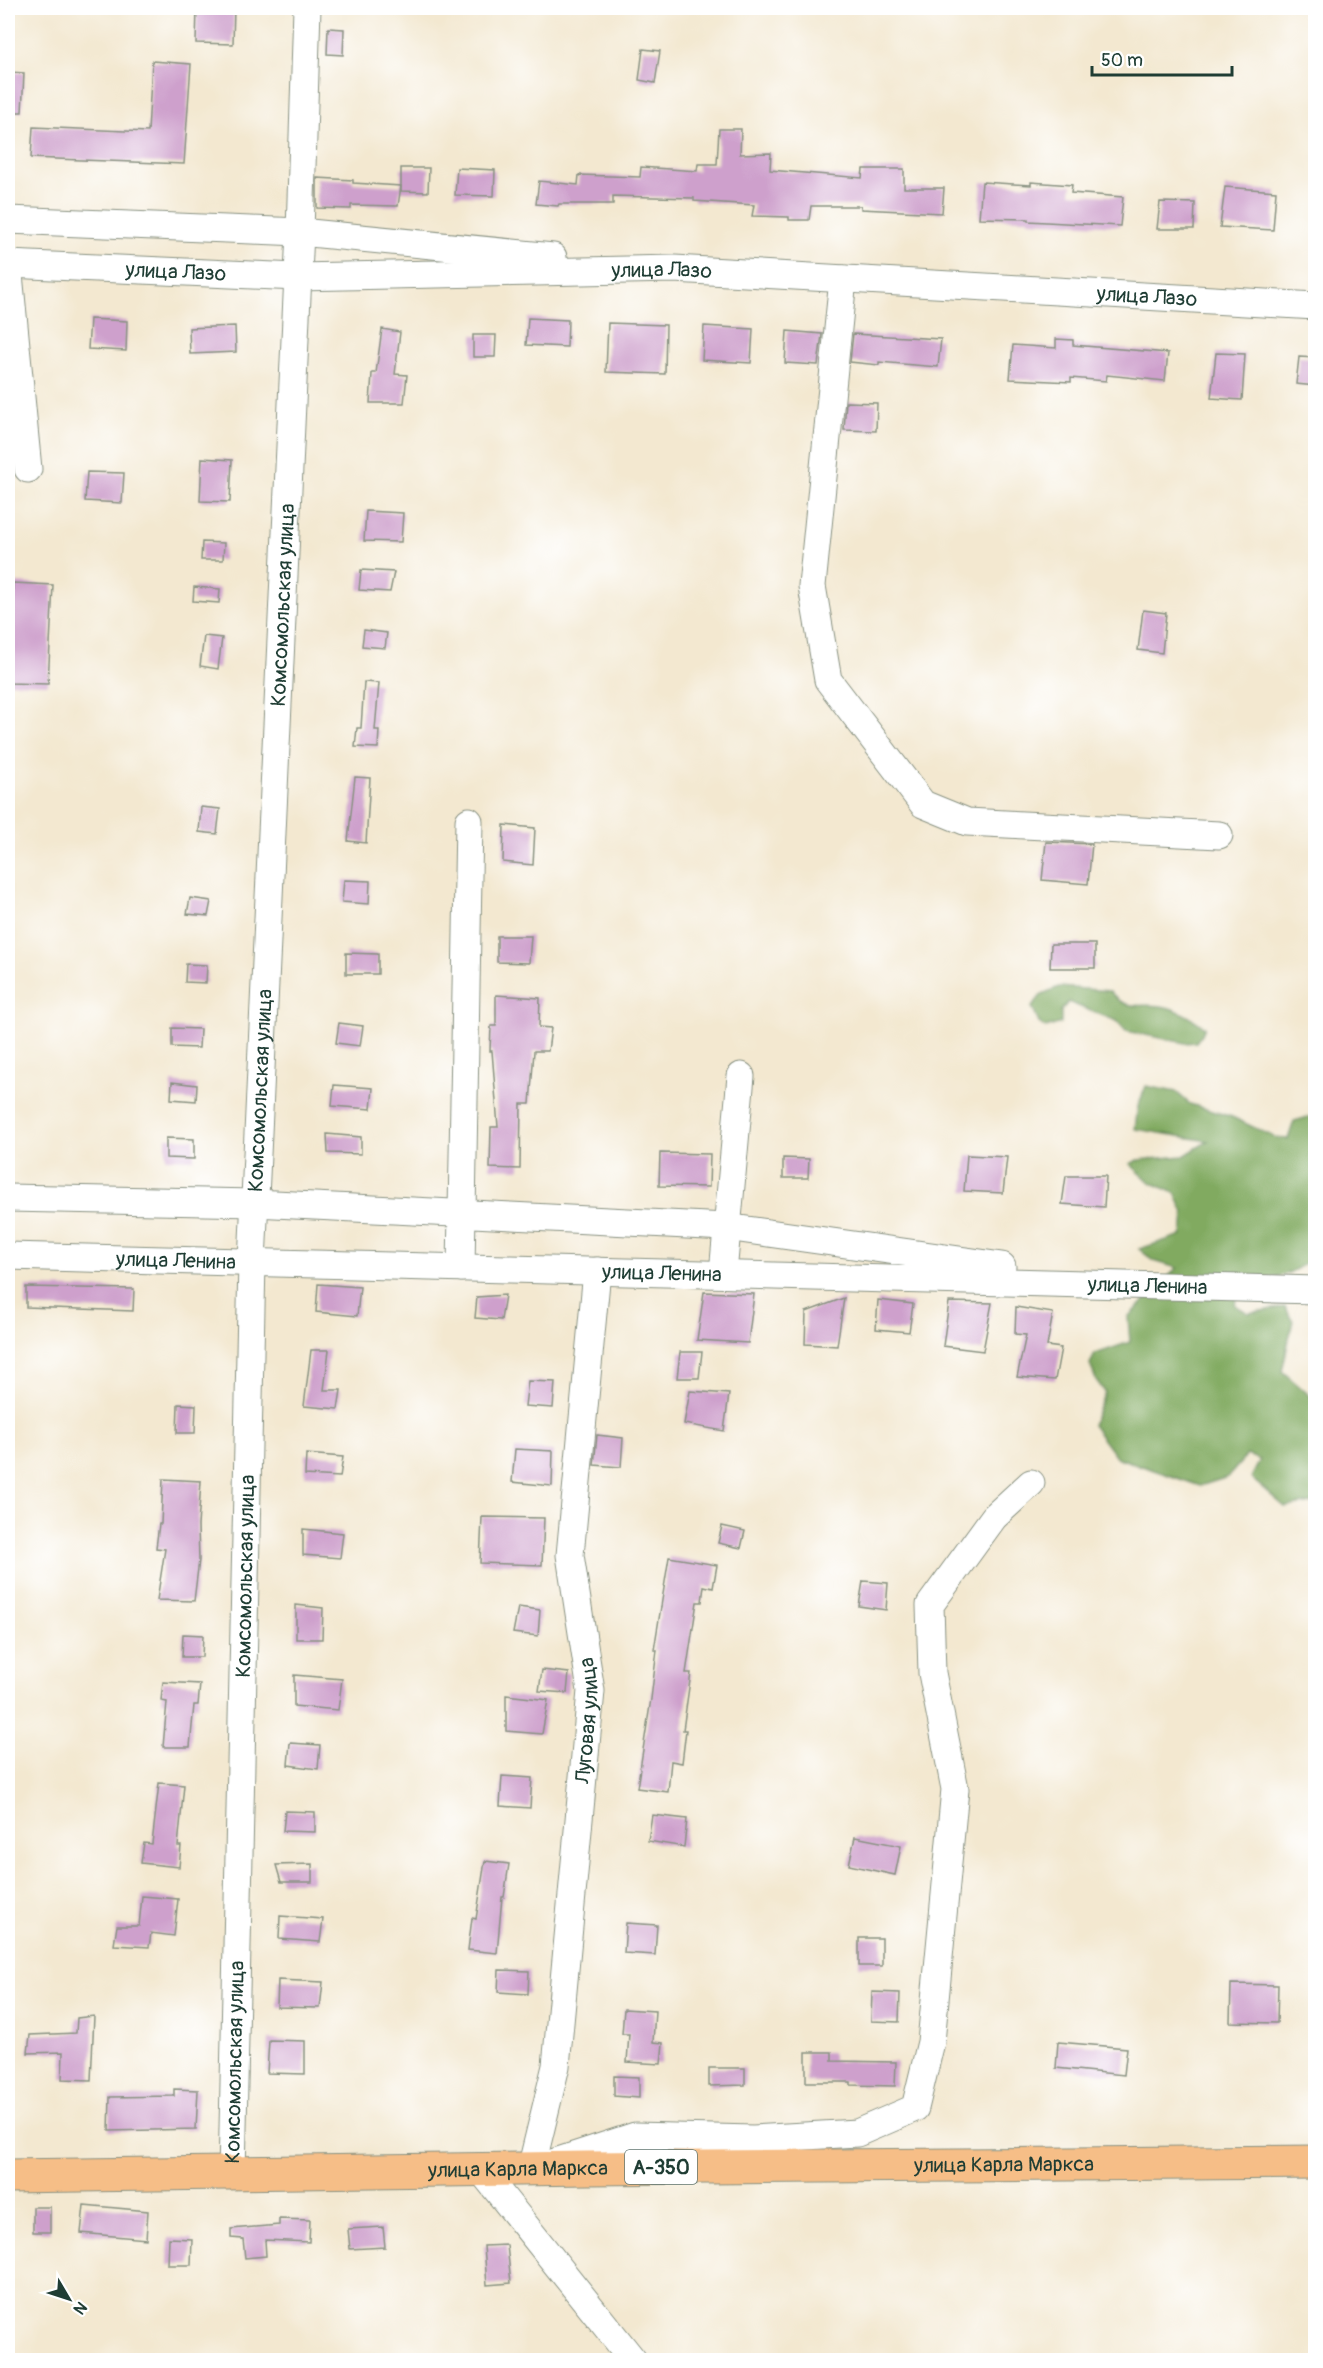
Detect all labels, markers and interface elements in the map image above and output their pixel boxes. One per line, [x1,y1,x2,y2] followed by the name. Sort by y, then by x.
[1092,39,1232,77] scale bar
[1101,49,1143,72] text: 50 m
[124,256,227,288] street label: улица Лазо
[610,256,713,285] street label: улица Лазо
[1095,280,1198,313] street label: улица Лазо
[265,503,301,707] street label: Комсомольская улица
[242,988,279,1192] street label: Комсомольская улица
[115,1246,236,1276] street label: улица Ленина
[600,1258,722,1289] street label: улица Ленина
[1086,1271,1208,1301] street label: улица Ленина
[230,1474,261,1678] street label: Комсомольская улица
[569,1655,605,1786] street label: Луговая улица
[219,1960,251,2164] street label: Комсомольская улица
[625,2150,697,2184] road number: А-350
[913,2151,1094,2179] street label: улица Карла Маркса
[427,2155,608,2184] street label: улица Карла Маркса
[39,2269,99,2329] north arrow
[69,2297,91,2318] text: N

